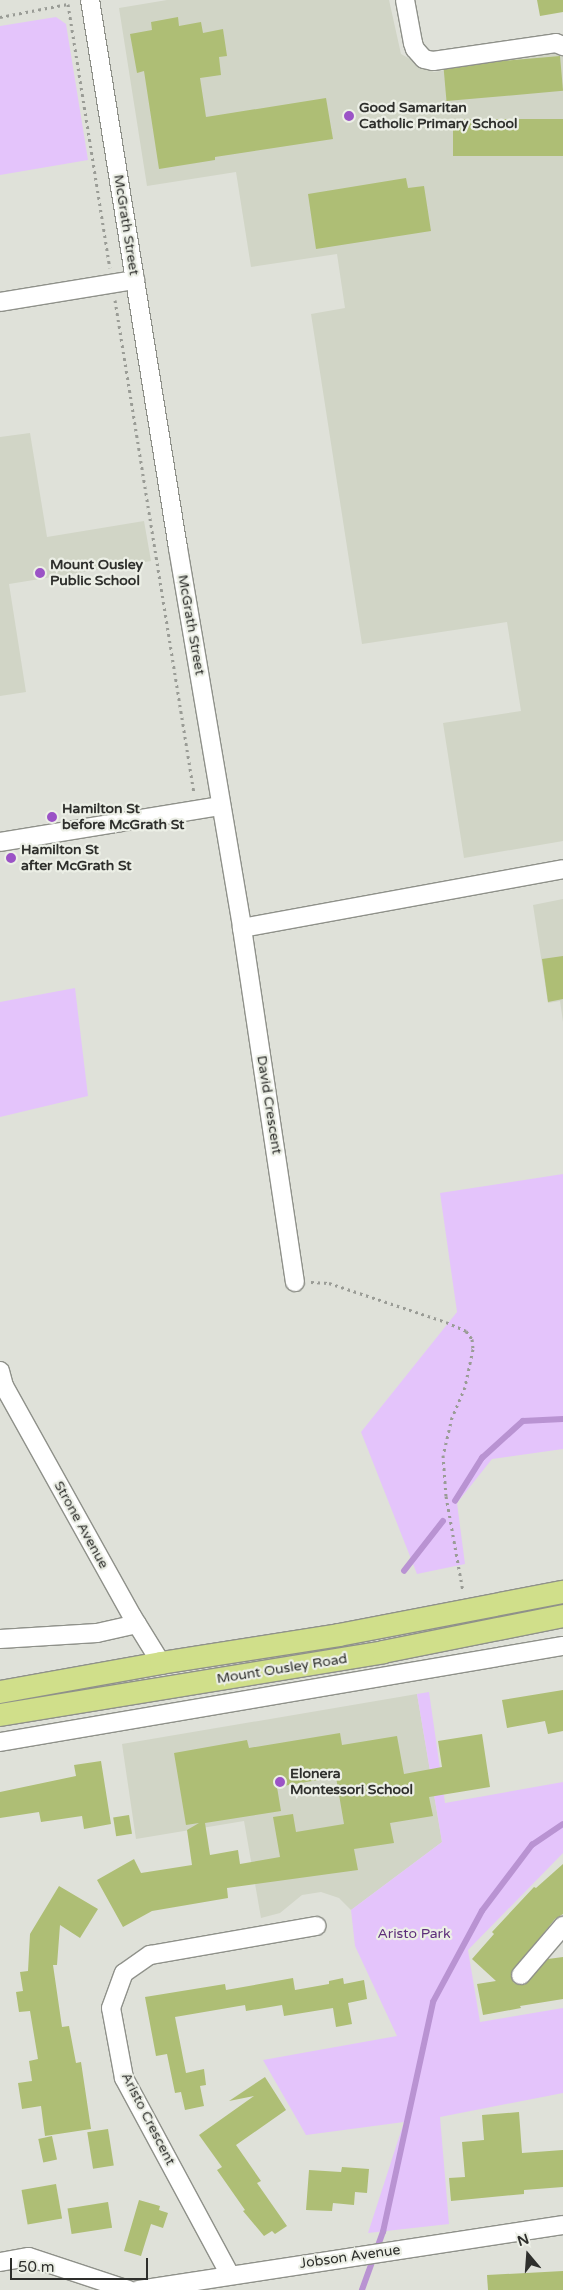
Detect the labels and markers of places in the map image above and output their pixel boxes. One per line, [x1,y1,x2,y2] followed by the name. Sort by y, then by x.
[359,100,517,132] place label: Good Samaritan Catholic Primary School
[343,110,355,122] marker: Good Samaritan Catholic Primary School
[50,557,143,590] place label: Mount Ousley Public School
[34,567,46,579] marker: Mount Ousley Public School
[62,801,184,834] place label: Hamilton St before McGrath St
[46,811,58,823] marker: Hamilton St before McGrath St
[21,842,132,874] place label: Hamilton St after McGrath St
[5,852,17,864] marker: Hamilton St after McGrath St
[290,1766,413,1798] place label: Elonera Montessori School
[274,1776,286,1788] marker: Elonera Montessori School

